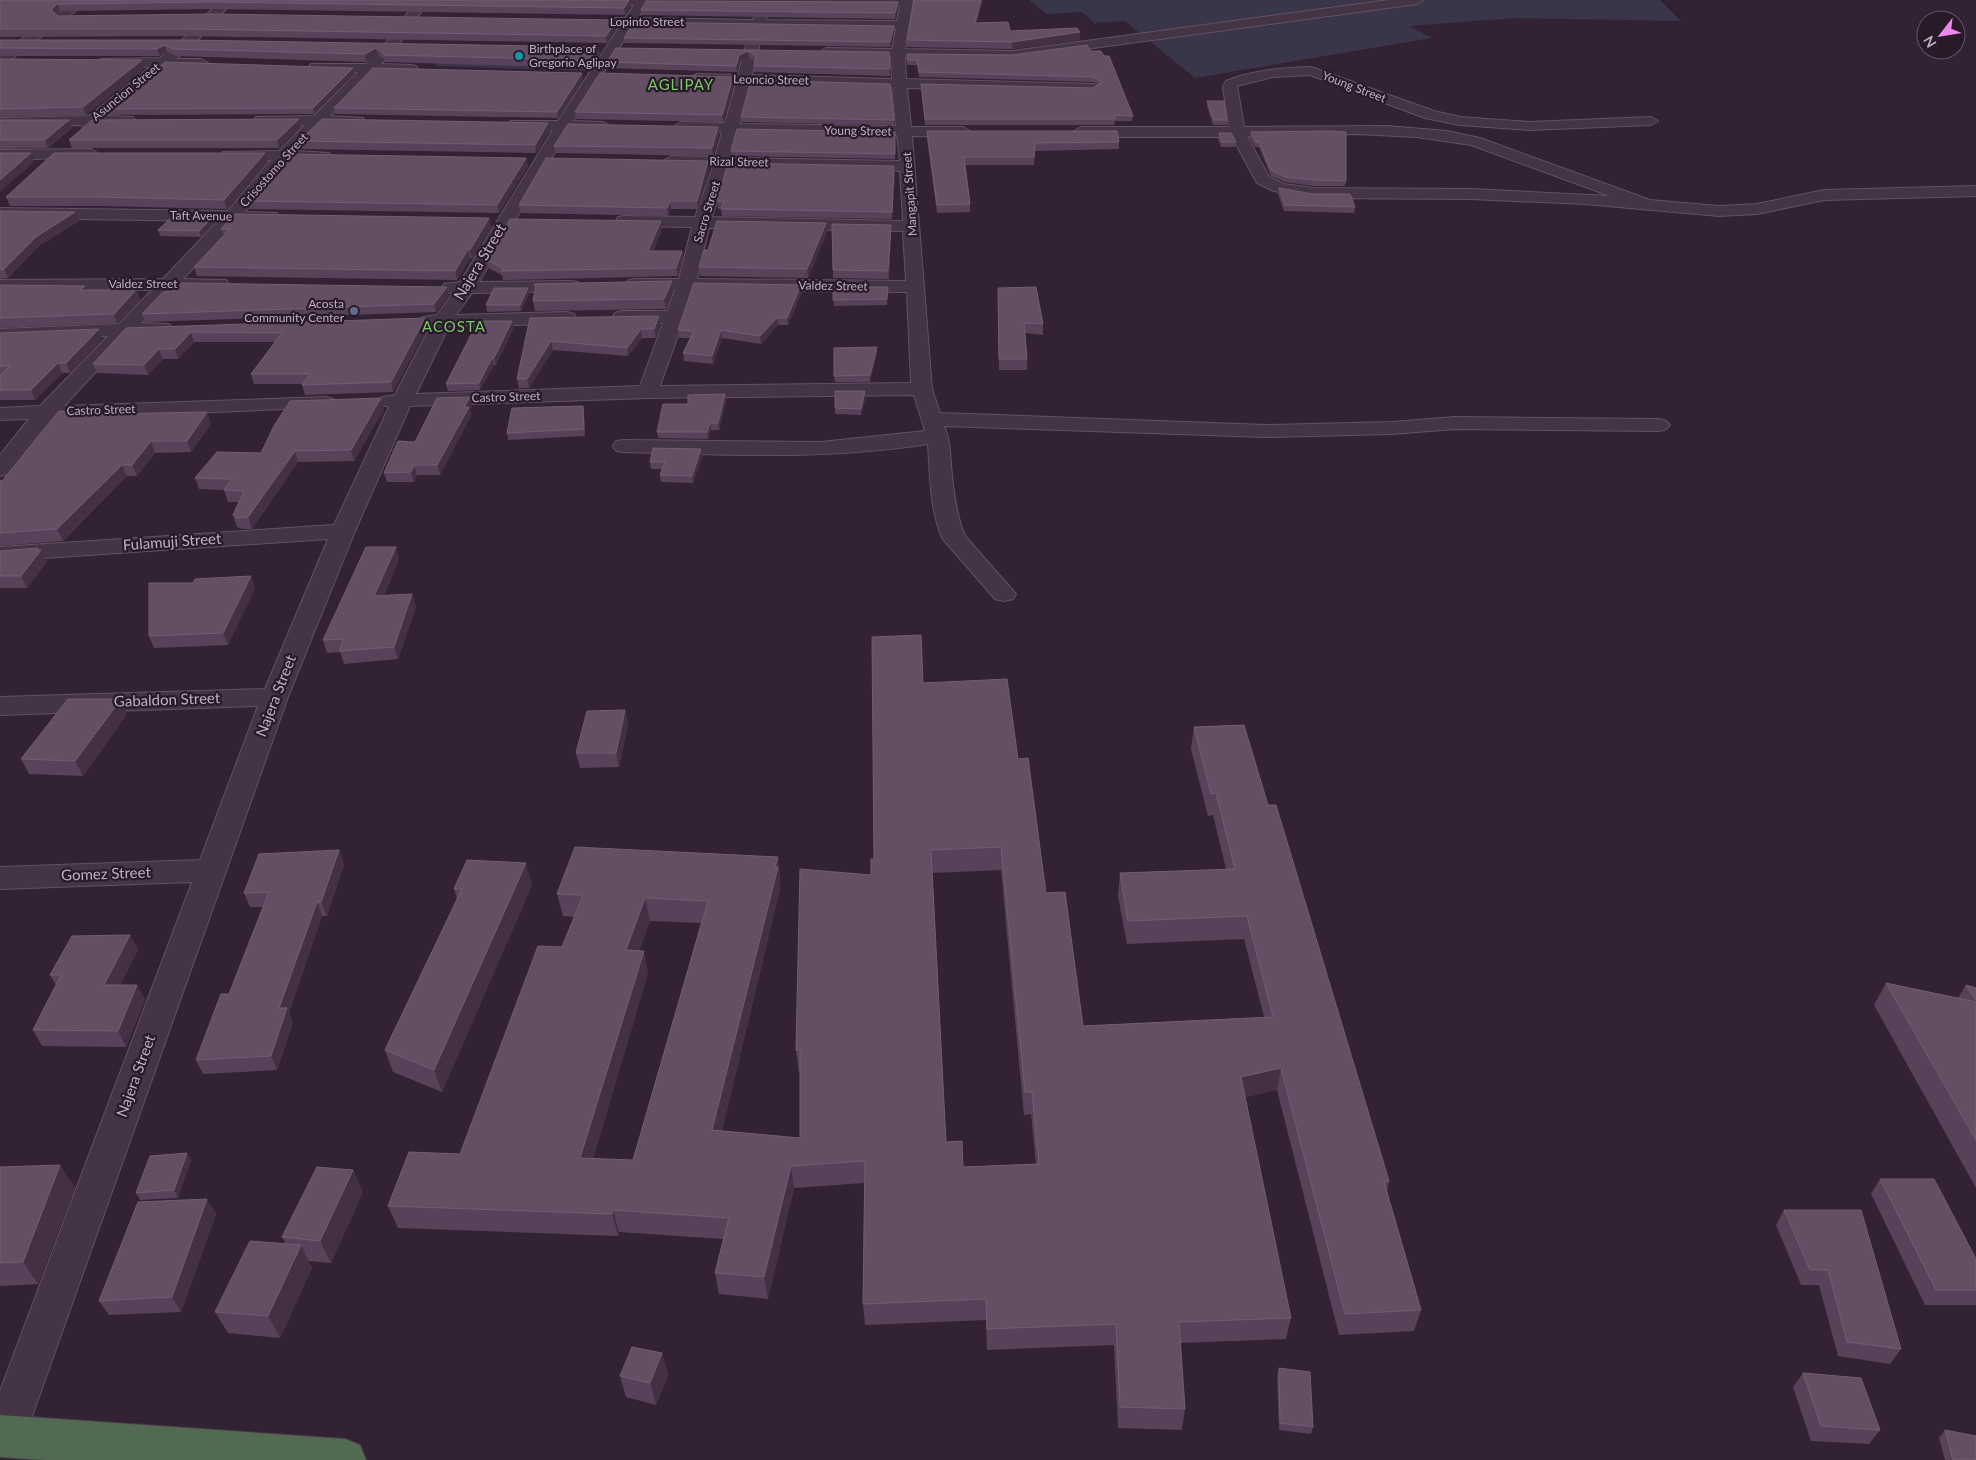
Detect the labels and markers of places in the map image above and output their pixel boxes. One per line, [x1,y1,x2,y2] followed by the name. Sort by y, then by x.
[529,41,617,70] place label: Birthplace of Gregorio Aglipay
[513,50,525,62] marker: Birthplace of Gregorio Aglipay
[244,296,345,325] place label: Acosta Community Center
[348,305,360,317] marker: Acosta Community Center

